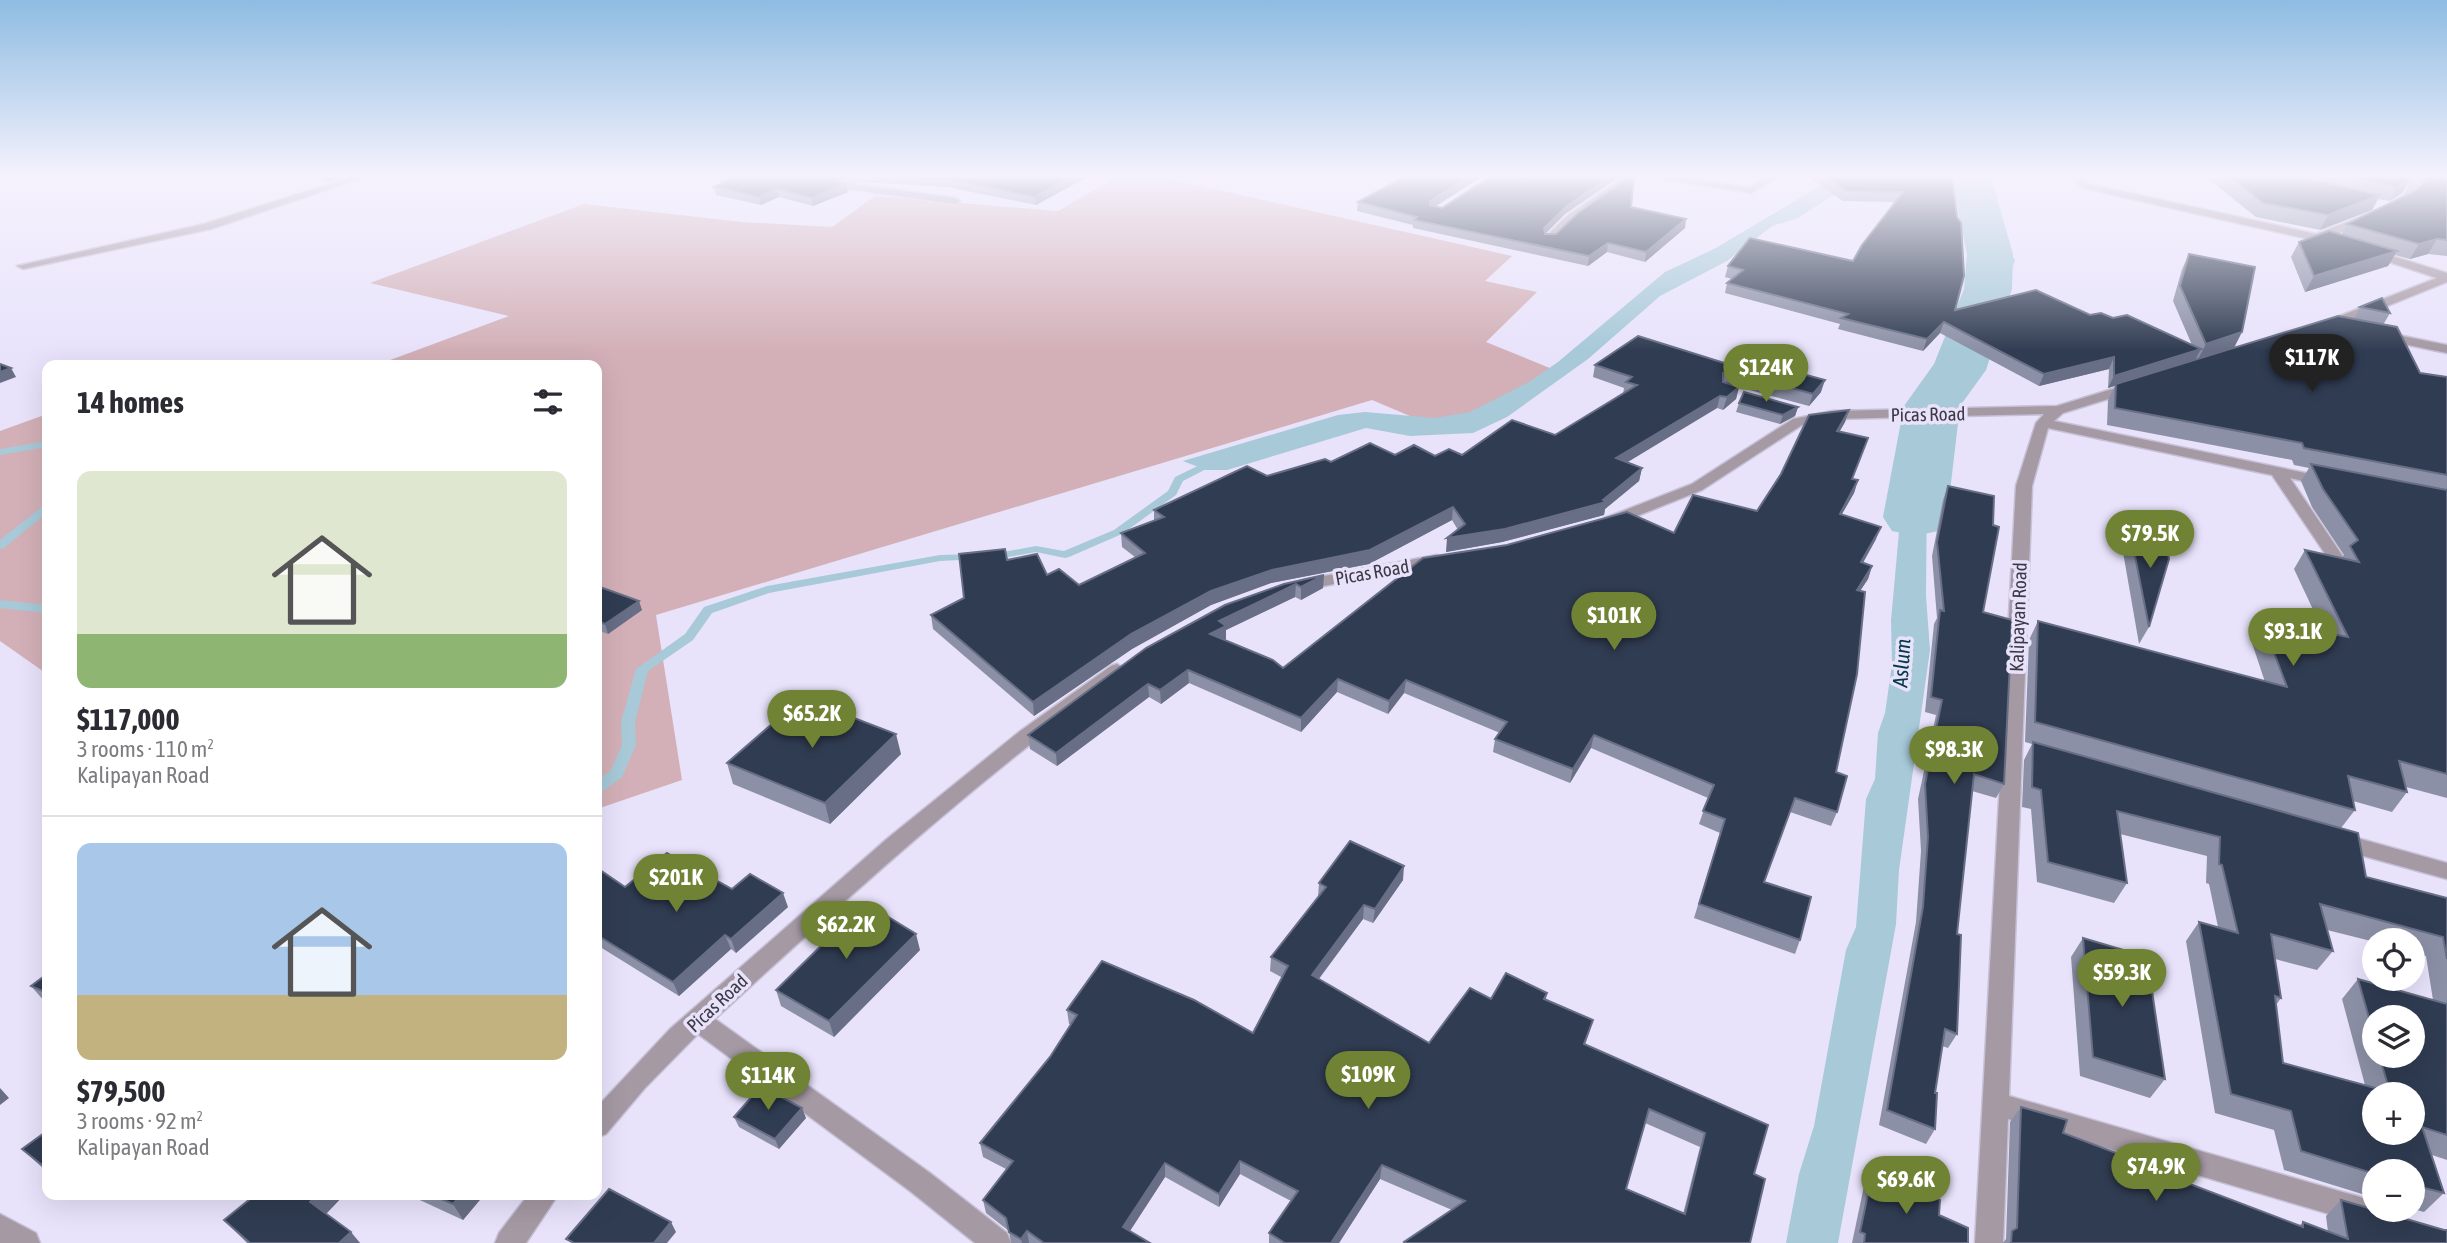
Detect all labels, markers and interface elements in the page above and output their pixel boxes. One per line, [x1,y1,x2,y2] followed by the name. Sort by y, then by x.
[2263,334,2361,394] pin: $117K
[1717,344,1815,404] pin: $124K
[2285,344,2339,370] text: $117K
[1739,354,1793,380] text: $124K
[529,383,567,421] icon: filters
[77,385,184,419] text: 14 homes
[1890,402,1966,426] street label: Picas Road
[2093,510,2207,570] pin: $79.5K
[259,517,385,643] icon: home
[2121,520,2179,546] text: $79.5K
[1333,555,1411,589] street label: Picas Road
[2005,562,2031,672] street label: Kalipayan Road
[1565,592,1663,652] pin: $101K
[1587,602,1641,628] text: $101K
[2236,608,2350,668] pin: $93.1K
[2264,618,2322,644] text: $93.1K
[1887,638,1915,689] water label: Aslum
[755,690,869,750] pin: $65.2K
[783,700,841,726] text: $65.2K
[77,702,180,736] text: $117,000
[1897,726,2011,786] pin: $98.3K
[77,736,214,762] text: 3 rooms · 110 m²
[1925,736,1983,762] text: $98.3K
[77,762,210,788] text: Kalipayan Road
[627,855,725,914] pin: $201K
[649,864,703,890] text: $201K
[259,889,385,1015] icon: home
[789,902,903,961] pin: $62.2K
[817,911,875,937] text: $62.2K
[2362,928,2425,1222] map controls
[2362,928,2425,991] button: locate
[2065,950,2179,1009] pin: $59.3K
[2093,959,2151,985] text: $59.3K
[682,969,752,1037] street label: Picas Road
[2362,1005,2425,1068] button: layers
[719,1052,817,1112] pin: $114K
[1319,1052,1417,1111] pin: $109K
[1341,1061,1395,1087] text: $109K
[741,1062,795,1088] text: $114K
[77,1074,165,1108] text: $79,500
[2362,1082,2425,1145] button: +
[77,1108,203,1134] text: 3 rooms · 92 m²
[77,1134,210,1160] text: Kalipayan Road
[2099,1144,2213,1203] pin: $74.9K
[2127,1153,2185,1179] text: $74.9K
[1849,1156,1963,1216] pin: $69.6K
[2362,1159,2425,1222] button: −
[1877,1166,1935,1192] text: $69.6K

